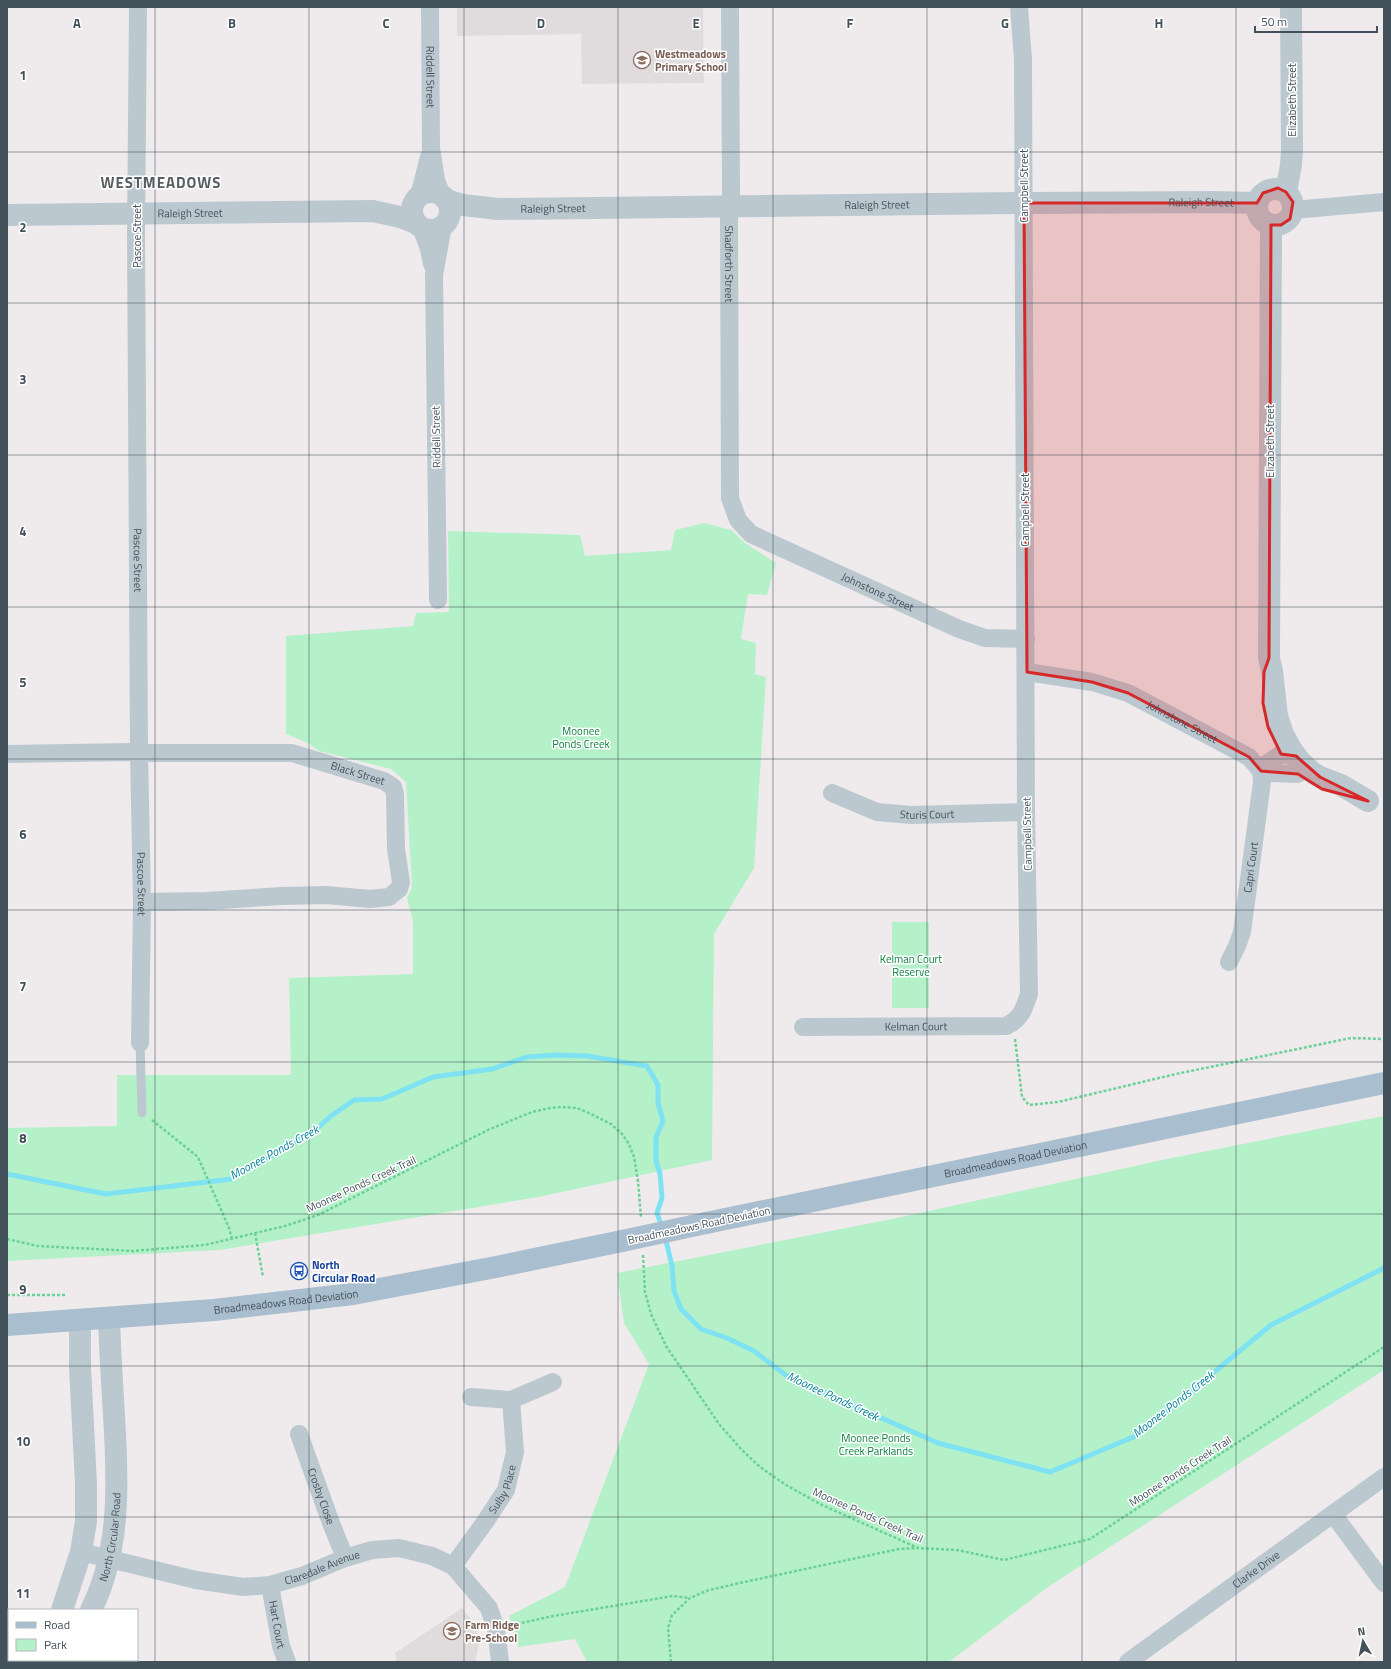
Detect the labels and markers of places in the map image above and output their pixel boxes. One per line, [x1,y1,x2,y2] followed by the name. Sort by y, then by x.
[655,46,727,75] place label: Westmeadows Primary School
[632,50,652,70] school or university icon: Westmeadows Primary School
[312,1257,375,1286] place label: North Circular Road
[289,1261,309,1281] bus stop icon: North Circular Road
[465,1617,520,1646] place label: Farm Ridge Pre-School
[442,1621,462,1641] school or university icon: Farm Ridge Pre-School

